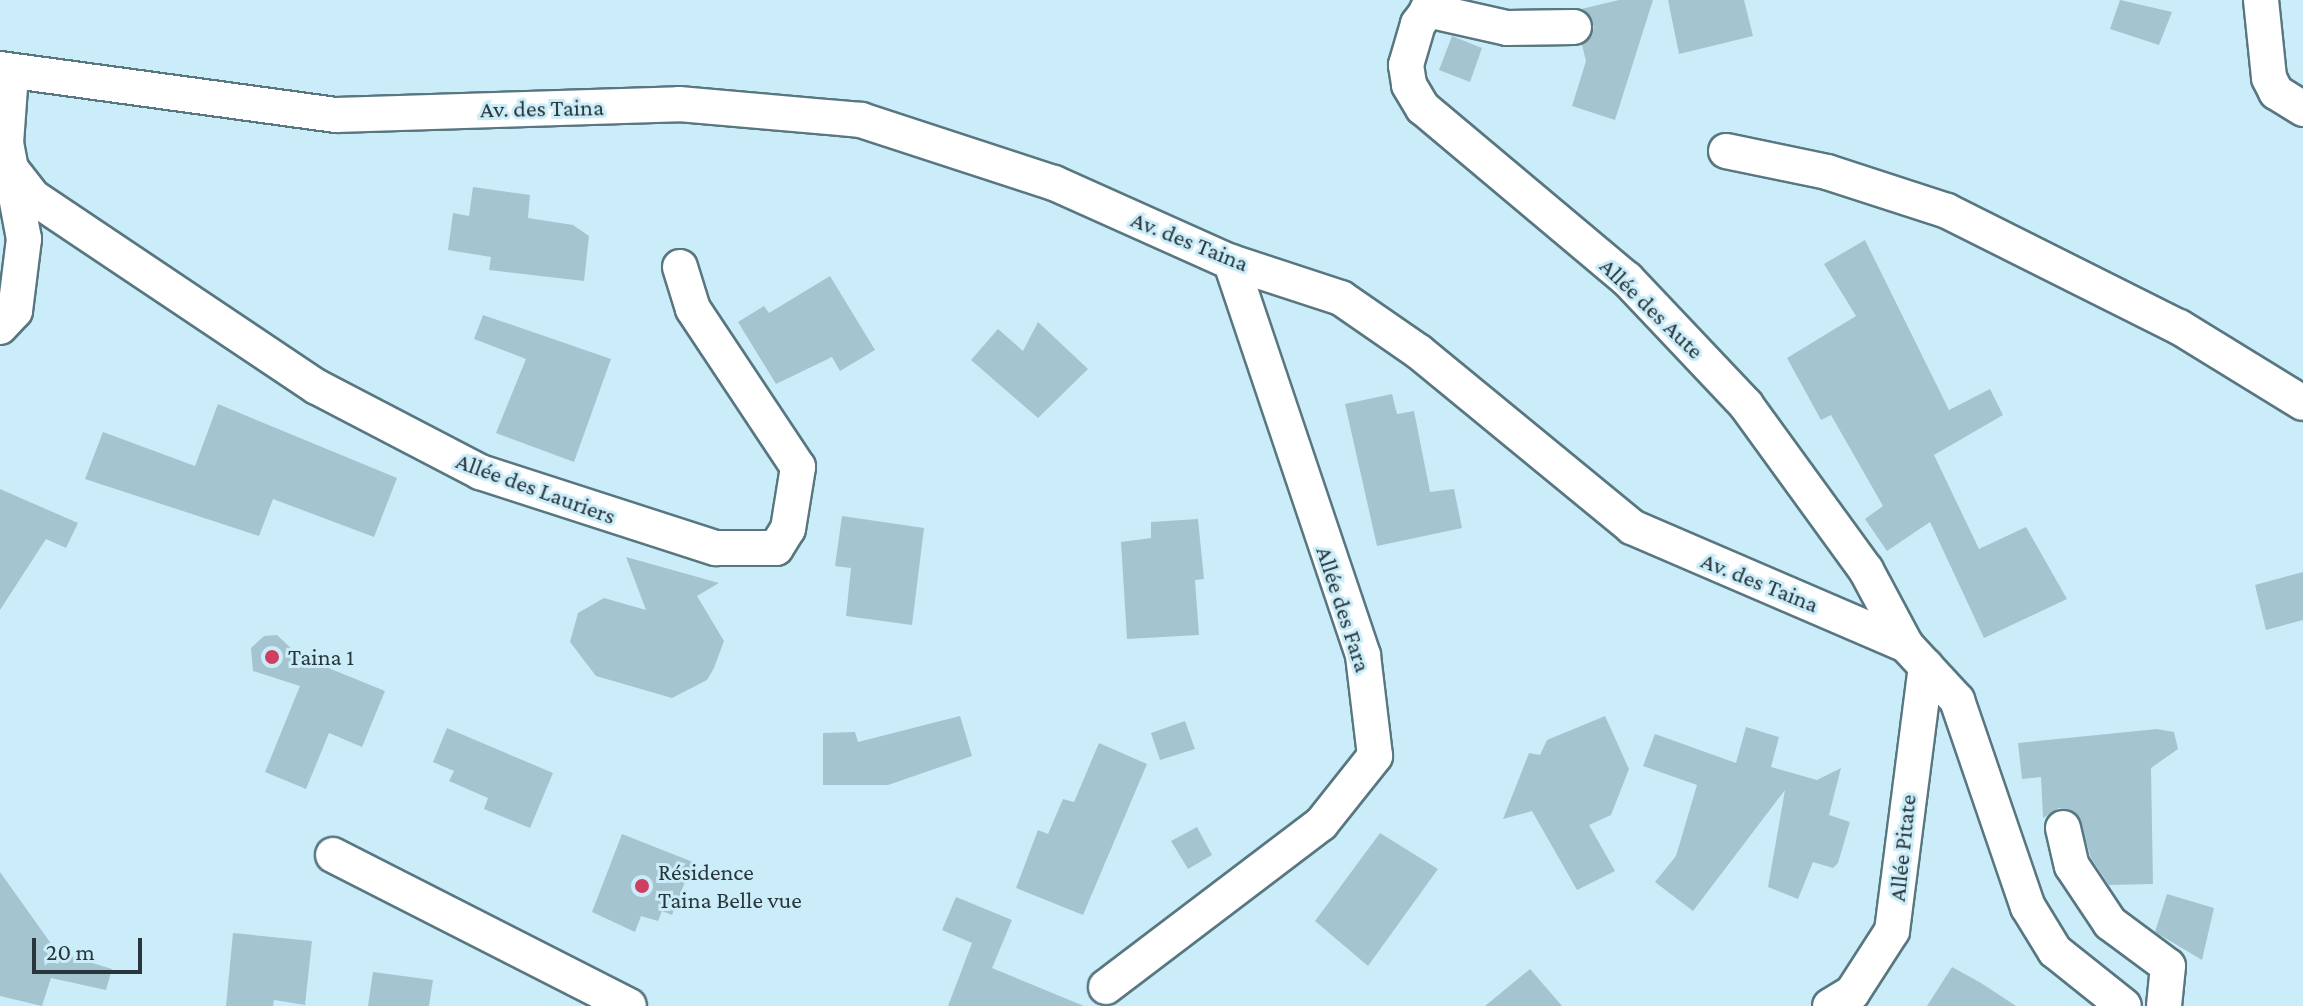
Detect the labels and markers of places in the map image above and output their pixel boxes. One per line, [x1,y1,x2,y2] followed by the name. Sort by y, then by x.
[288,643,354,671] place label: Taina 1
[263,648,281,666] marker: Taina 1
[658,858,802,914] place label: Résidence Taina Belle vue
[633,877,651,895] marker: Résidence Taina Belle vue

